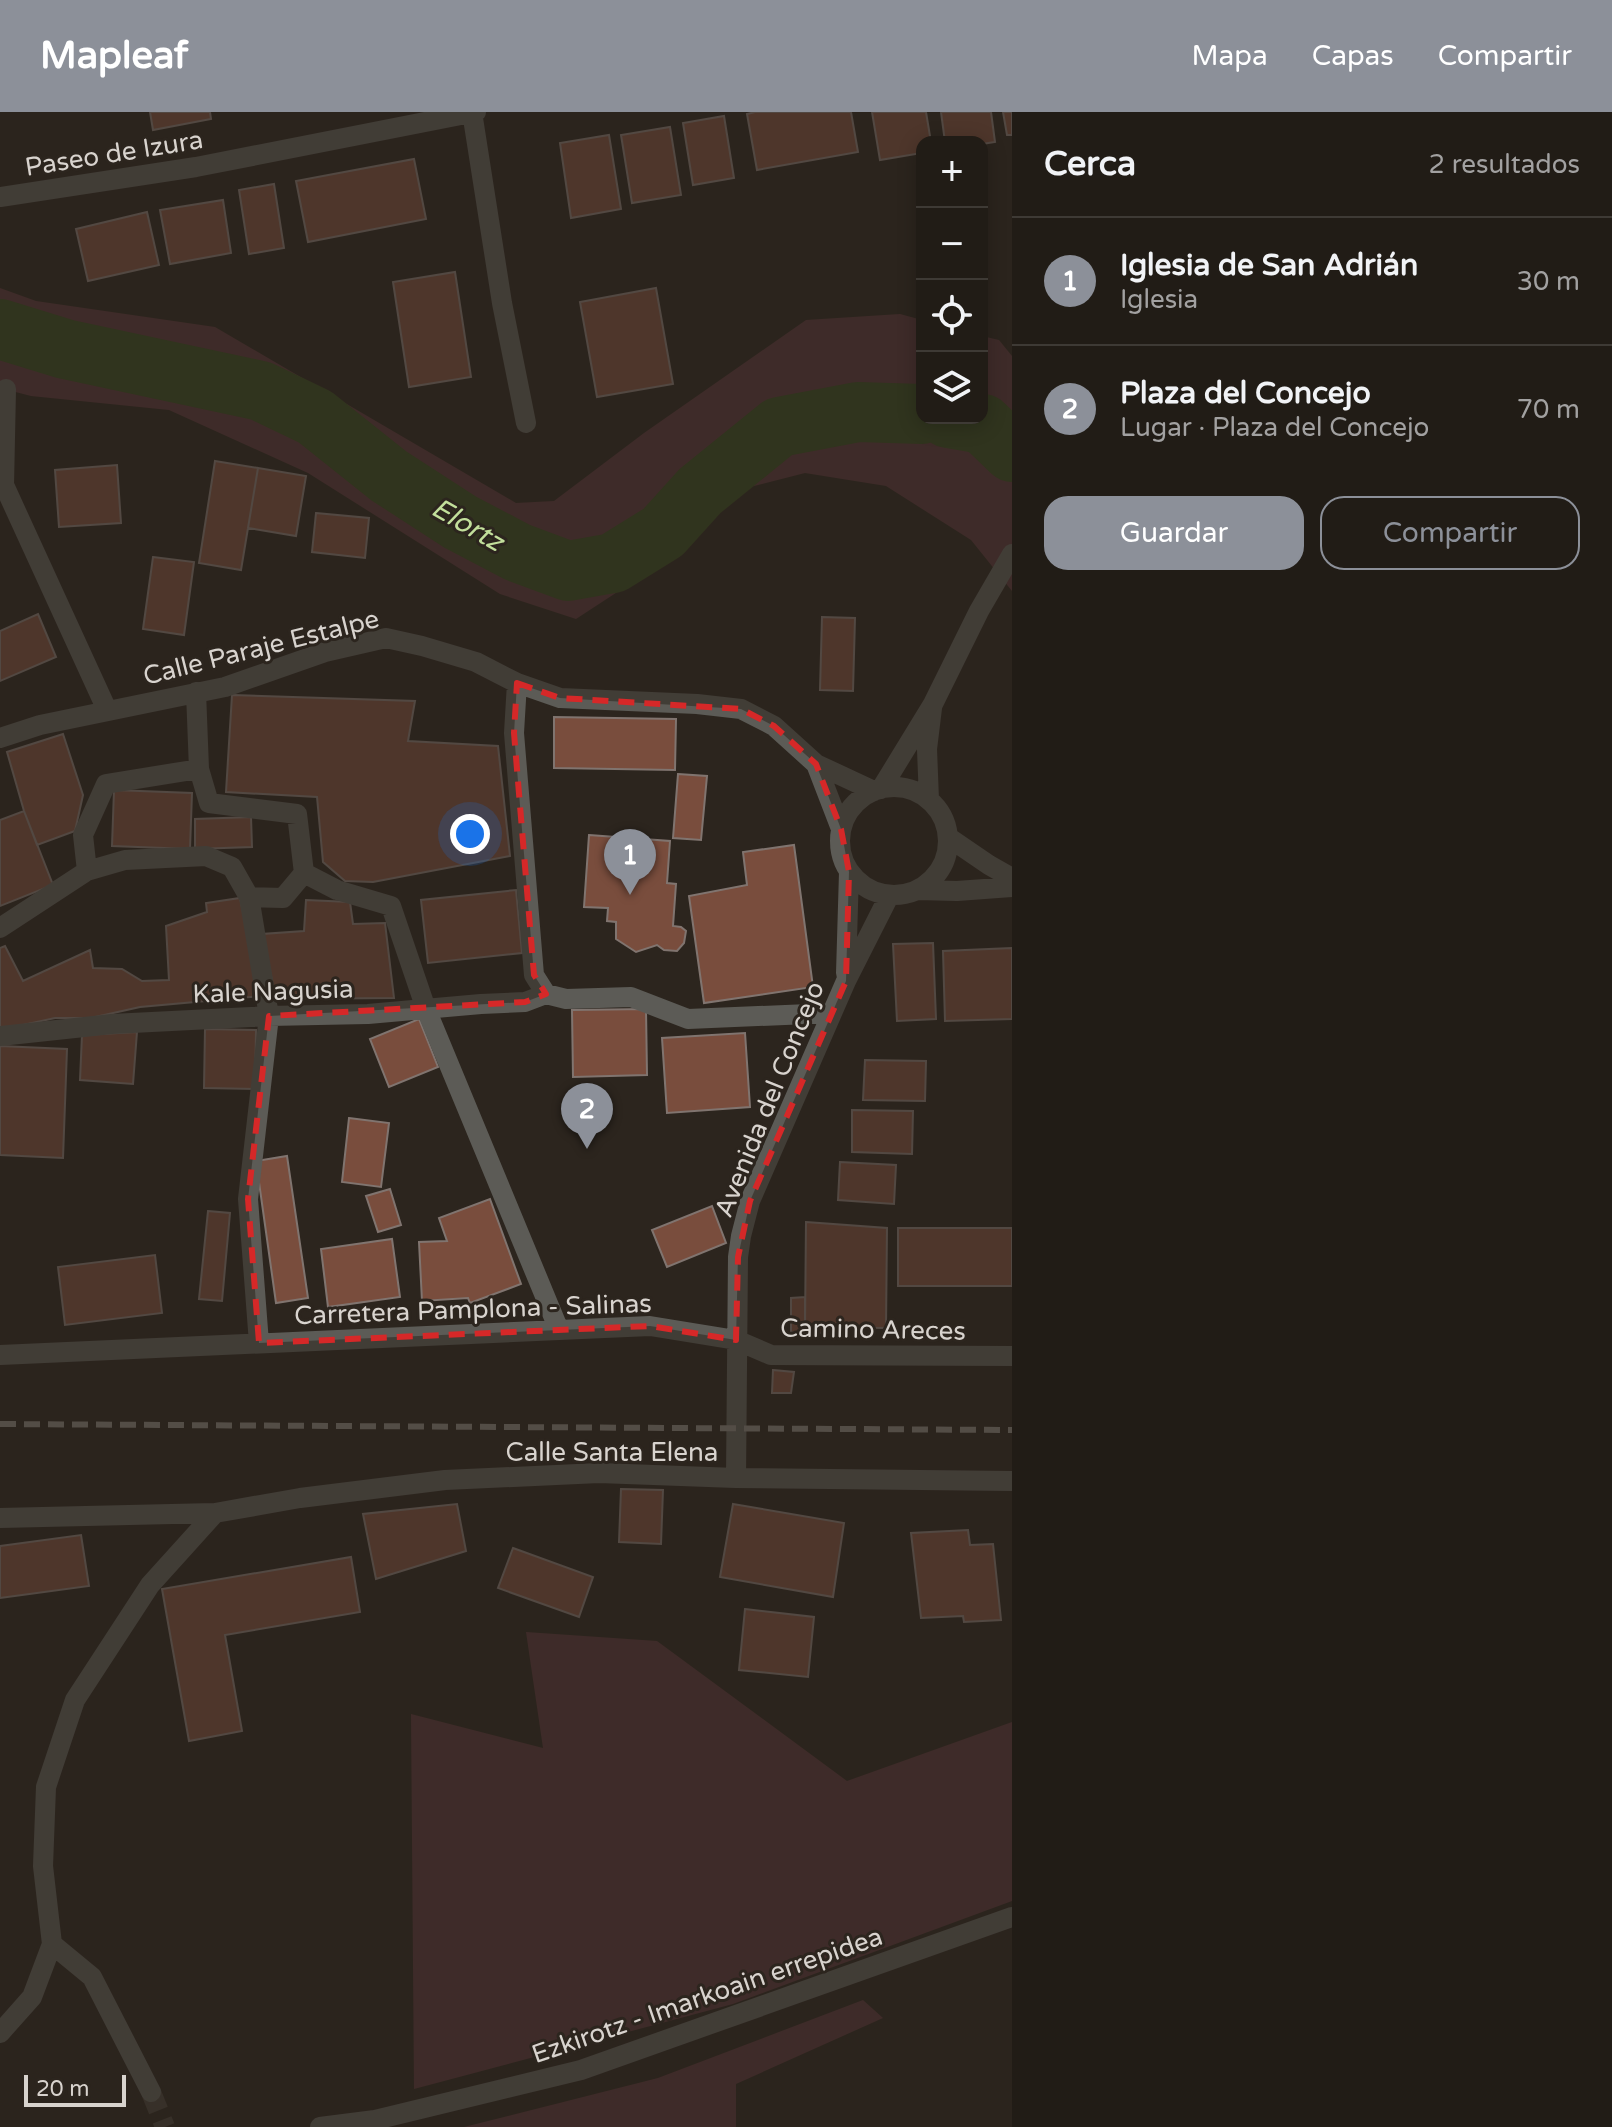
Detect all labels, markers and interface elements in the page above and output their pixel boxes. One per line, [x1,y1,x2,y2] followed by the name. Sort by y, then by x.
[40,33,188,79] text: Mapleaf
[1191,39,1268,73] text: Mapa
[1312,39,1394,73] text: Capas
[1438,39,1572,73] text: Compartir
[23,124,205,183] street label: Paseo de Izura
[916,136,988,424] map controls
[916,136,988,208] button: +
[1044,144,1136,185] text: Cerca
[1429,149,1580,180] text: 2 resultados
[916,208,988,280] button: −
[1120,247,1418,284] text: Iglesia de San Adrián
[1062,266,1078,297] text: 1
[1517,266,1580,297] text: 30 m
[916,280,988,352] button: locate
[1120,284,1198,315] text: Iglesia
[916,352,988,424] button: layers
[1120,375,1371,412] text: Plaza del Concejo
[1062,394,1078,425] text: 2
[1517,394,1580,425] text: 70 m
[1120,412,1429,443] text: Lugar · Plaza del Concejo
[426,491,512,560] water label: Elortz
[1044,496,1304,570] button: Guardar
[1320,496,1580,570] button: Compartir
[140,603,382,692] street label: Calle Paraje Estalpe
[450,814,490,854] your location
[604,829,656,895] pin: 1
[192,973,354,1010] street label: Kale Nagusia
[708,977,831,1222] street label: Avenida del Concejo
[561,1083,613,1149] pin: 2
[294,1288,652,1331] street label: Carretera Pamplona - Salinas
[780,1312,966,1347] street label: Camino Areces
[506,1437,718,1468] street label: Calle Santa Elena
[528,1921,887,2070] street label: Ezkirotz - Imarkoain errepidea
[24,2071,126,2107] scale bar
[36,2076,90,2102] text: 20 m

